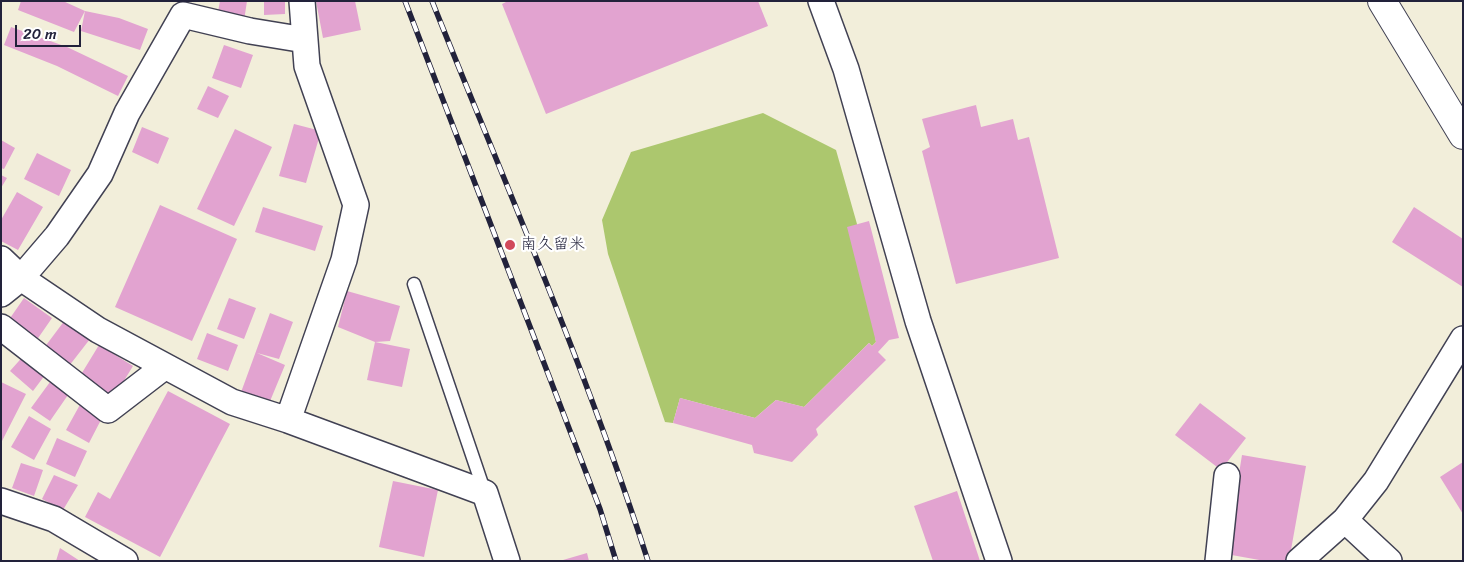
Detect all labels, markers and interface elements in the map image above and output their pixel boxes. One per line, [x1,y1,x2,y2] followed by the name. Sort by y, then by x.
[18,15,84,47] scale bar
[23,21,57,47] text: 20 m
[521,235,585,255] place label: 南久留米
[503,238,517,252] marker: 南久留米

